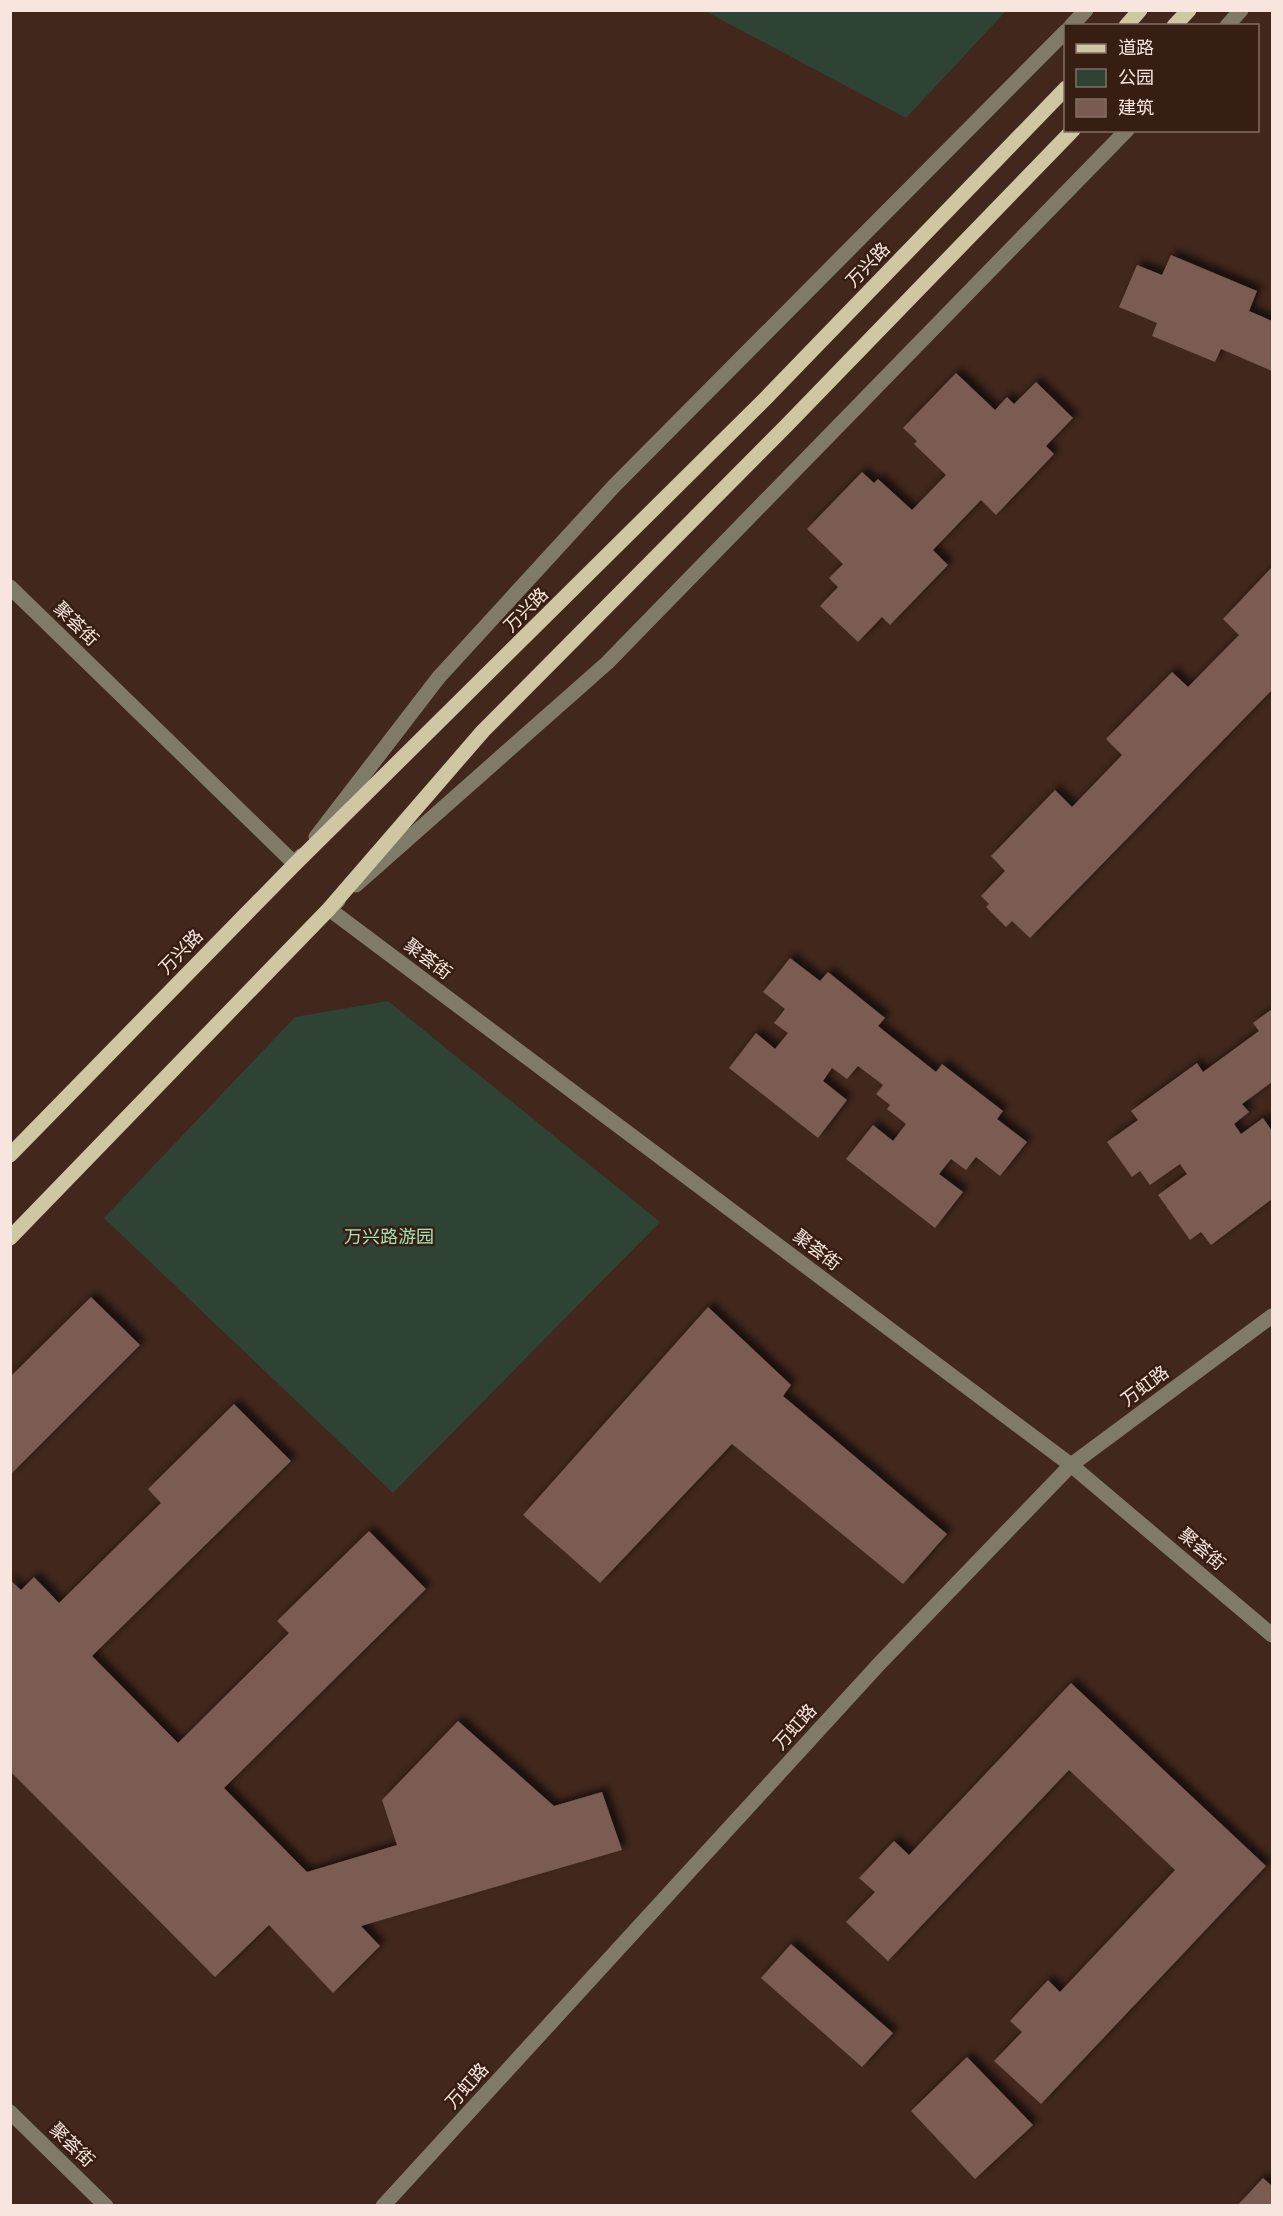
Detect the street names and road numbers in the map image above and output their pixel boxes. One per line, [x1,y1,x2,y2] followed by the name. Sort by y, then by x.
[841,238,895,292] street label: 万兴路
[499,583,553,637] street label: 万兴路
[49,597,103,651] street label: 聚荟街
[154,925,208,979] street label: 万兴路
[400,934,456,984] street label: 聚荟街
[789,1225,845,1275] street label: 聚荟街
[1117,1361,1173,1411] street label: 万虹路
[1174,1523,1230,1575] street label: 聚荟街
[769,1700,821,1754] street label: 万虹路
[441,2059,493,2113] street label: 万虹路
[45,2118,99,2172] street label: 聚荟街

